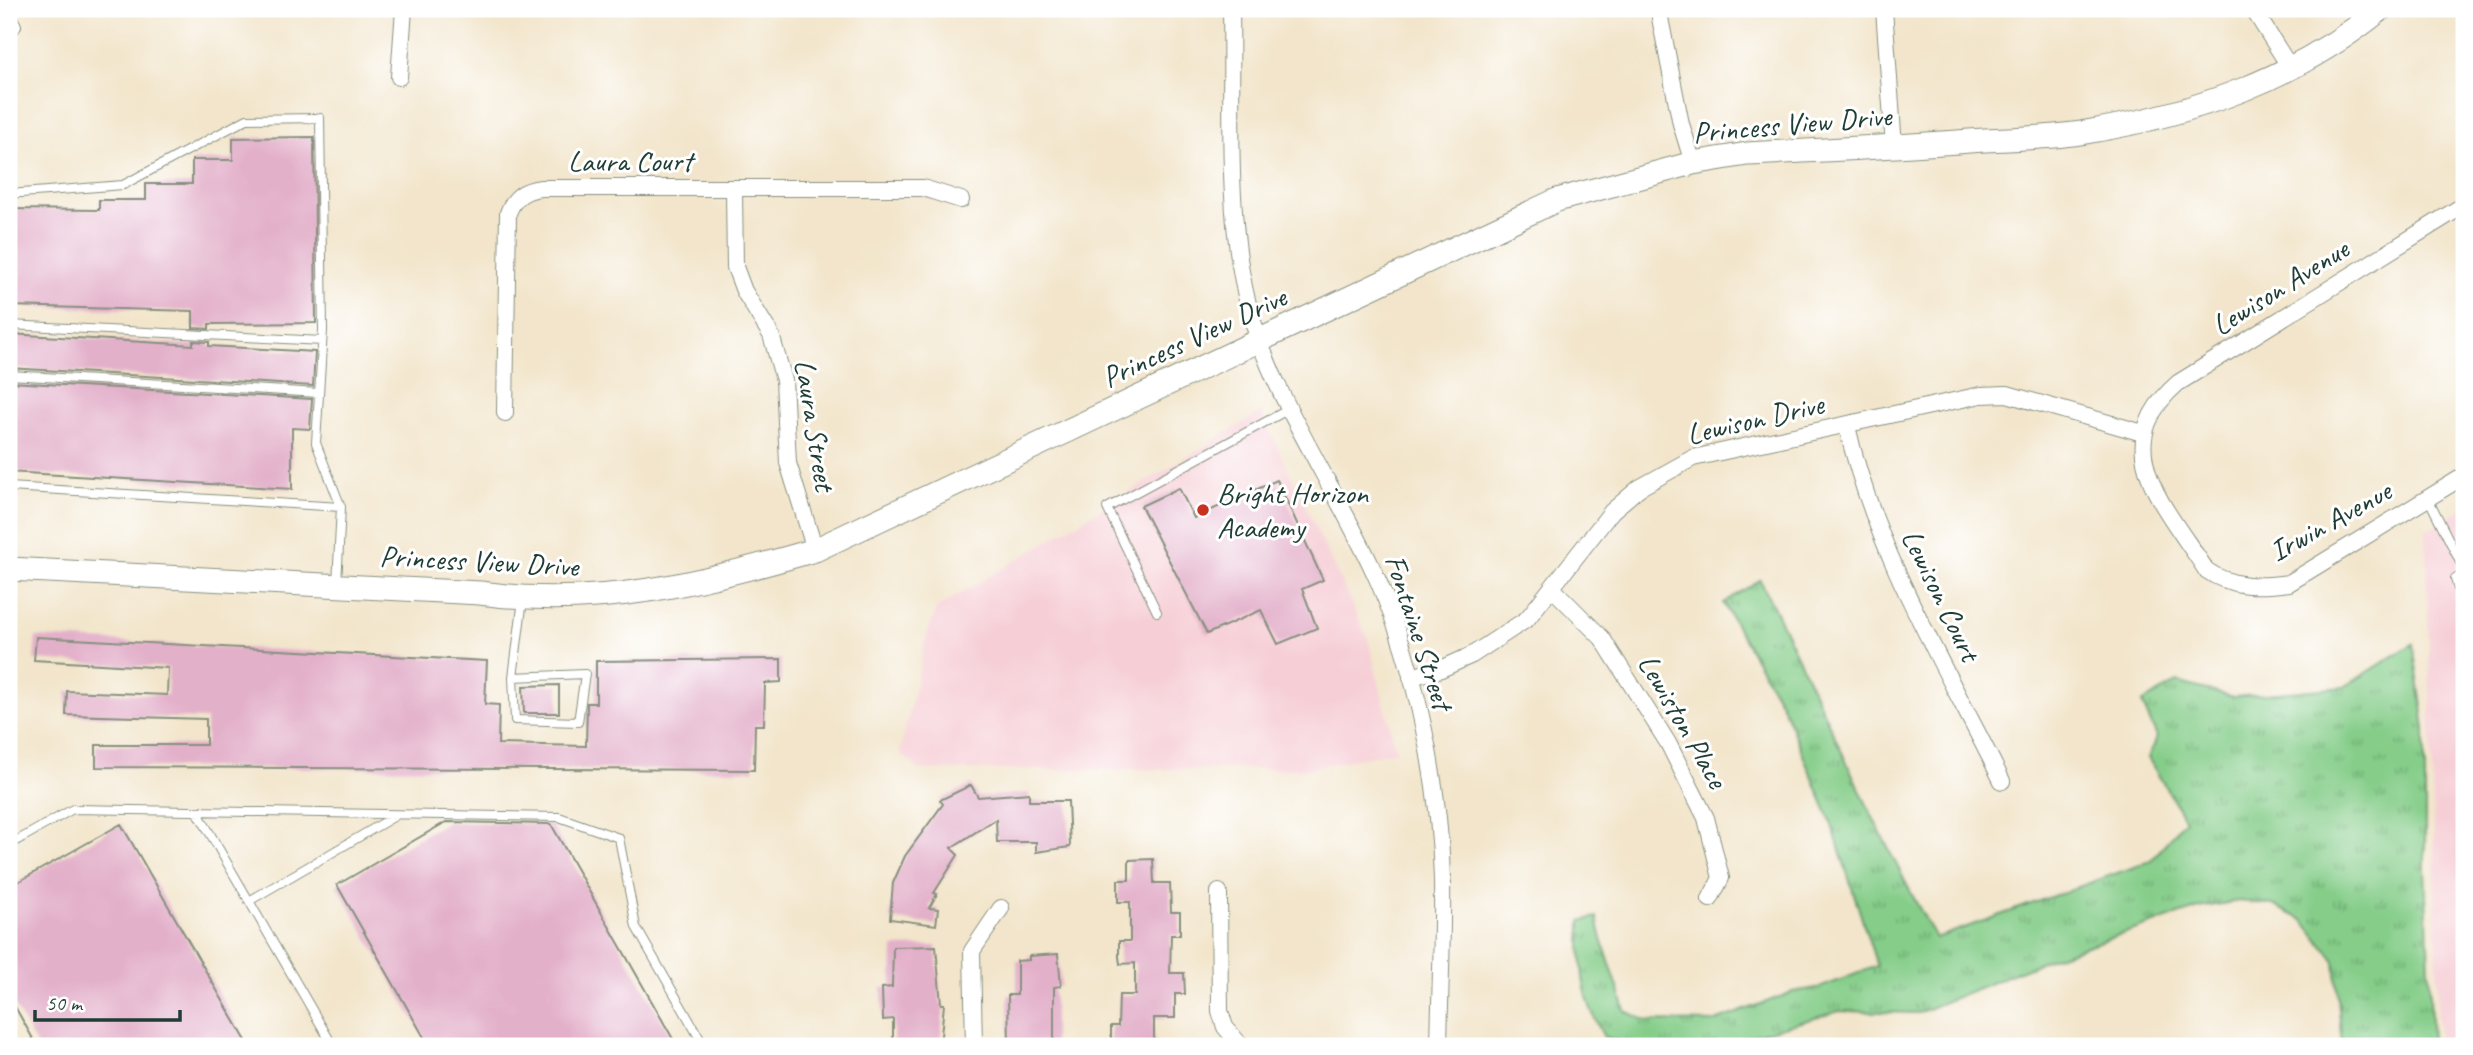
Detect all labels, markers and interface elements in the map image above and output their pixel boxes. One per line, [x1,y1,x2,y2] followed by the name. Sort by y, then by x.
[1691,96,1895,152] street label: Princess View Drive
[568,142,696,180] street label: Laura Court
[2205,229,2357,344] street label: Lewison Avenue
[1096,277,1294,396] street label: Princess View Drive
[786,357,845,496] street label: Laura Street
[1683,384,1829,453] street label: Lewison Drive
[2262,471,2400,570] street label: Irwin Avenue
[1217,474,1370,546] place label: Bright Horizon Academy
[1195,502,1211,518] marker: Bright Horizon Academy
[1893,523,1991,670] street label: Lewison Court
[379,537,582,585] street label: Princess View Drive
[1376,550,1463,718] street label: Fontaine Street
[1629,647,1738,797] street label: Lewiston Place
[35,978,180,1022] scale bar
[46,990,84,1016] text: 50 m

